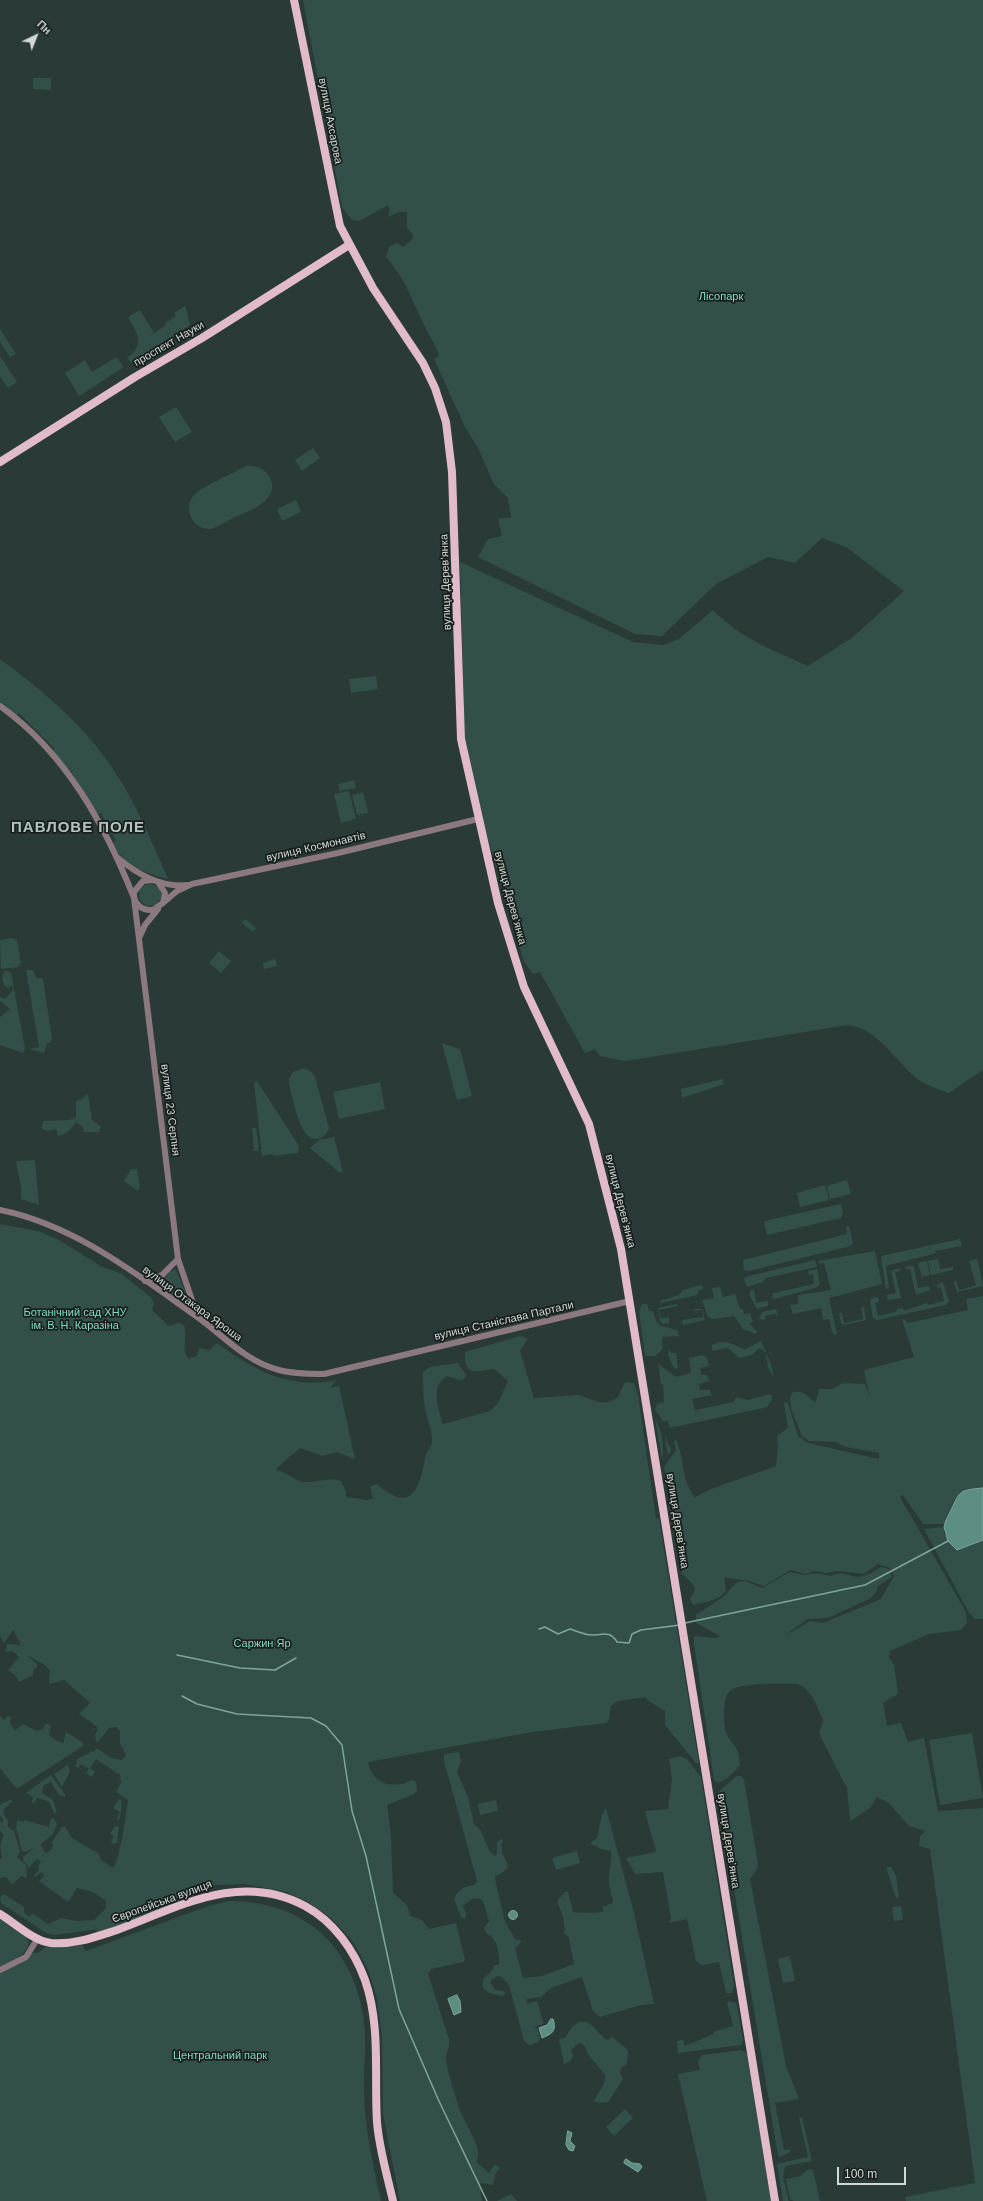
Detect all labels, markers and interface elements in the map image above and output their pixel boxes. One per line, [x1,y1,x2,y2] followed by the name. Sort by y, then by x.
[16,16,56,56] north arrow
[35,18,54,37] text: Пн
[315,77,345,165] street label: вулиця Ахсарова
[699,290,743,304] park label: Лісопарк
[131,318,207,370] street label: проспект Науки
[438,534,454,630] street label: вулиця Дерев’янка
[11,819,145,837] district label: ПАВЛОВЕ ПОЛЕ
[265,829,367,865] street label: вулиця Космонавтів
[491,850,529,946] street label: вулиця Дерев’янка
[158,1063,182,1157] street label: вулиця 23 Серпня
[602,1153,638,1249] street label: вулиця Дерев’янка
[140,1263,244,1345] street label: вулиця Отакара Яроша
[433,1299,575,1343] street label: вулиця Станіслава Партали
[23,1306,127,1332] park label: Ботанічний сад ХНУ ім. В. Н. Каразіна
[663,1473,691,1569] street label: вулиця Дерев’янка
[234,1637,290,1651] park label: Саржин Яр
[714,1793,742,1889] street label: вулиця Дерев’янка
[110,1878,214,1926] street label: Європейська вулиця
[173,2049,267,2063] park label: Центральний парк
[839,2159,908,2185] scale bar
[844,2167,877,2181] text: 100 m

